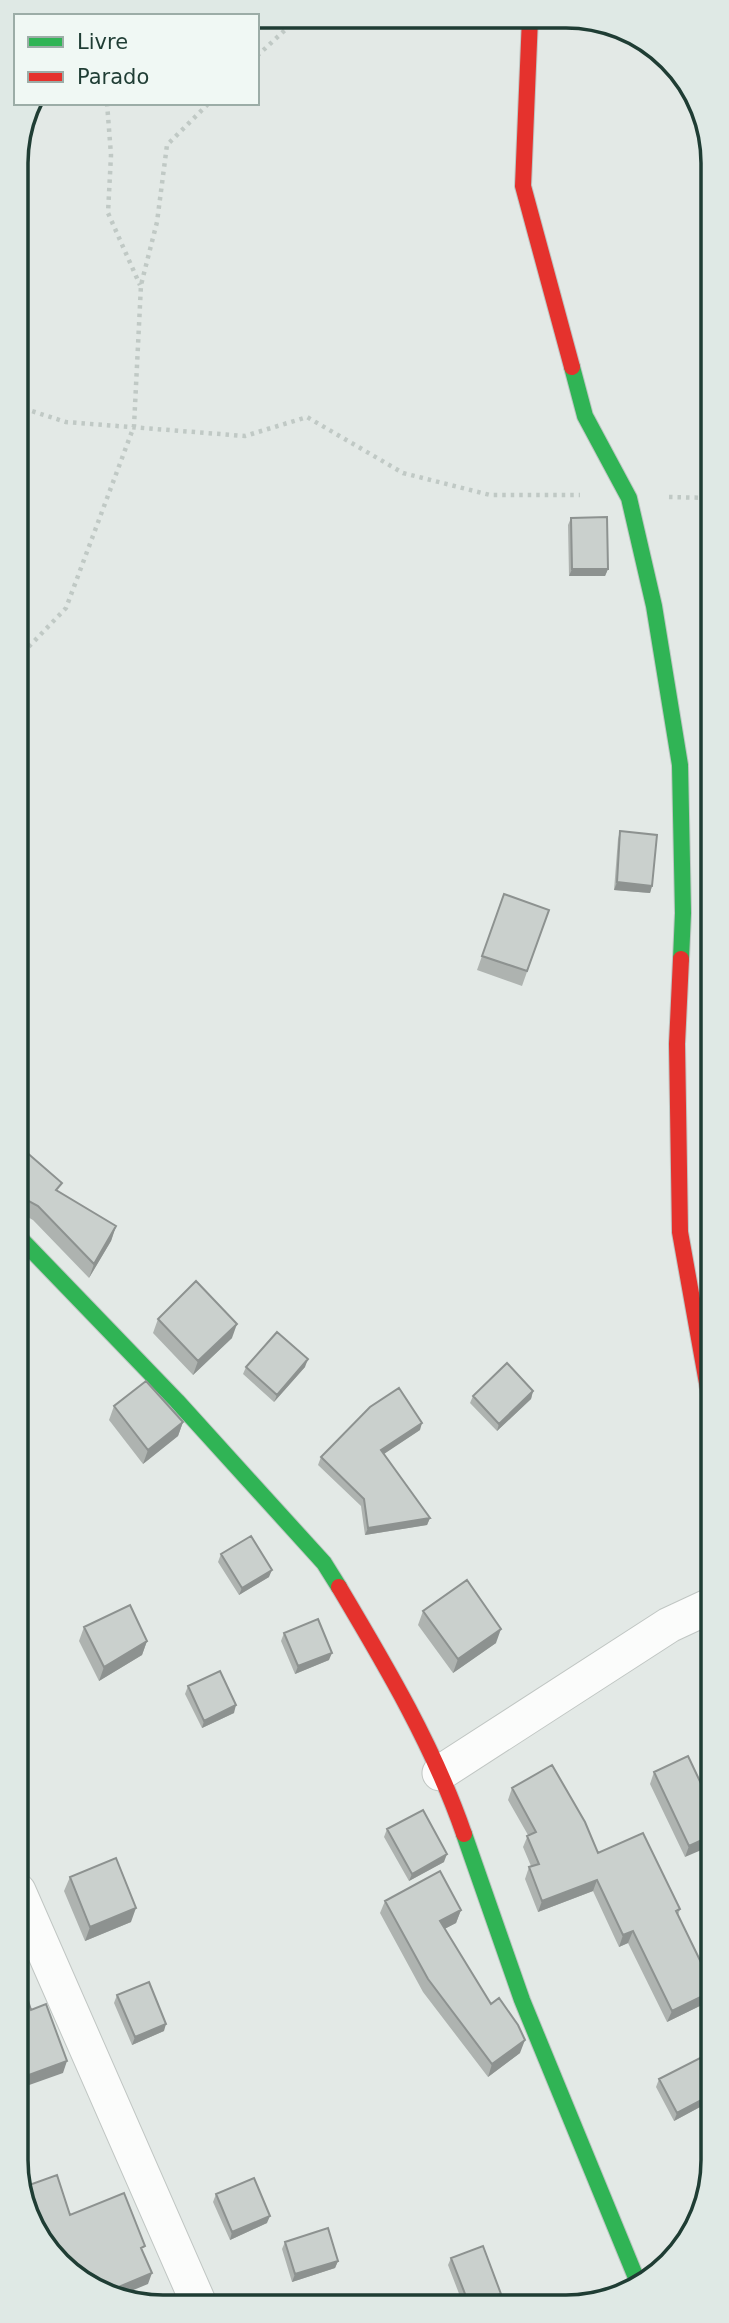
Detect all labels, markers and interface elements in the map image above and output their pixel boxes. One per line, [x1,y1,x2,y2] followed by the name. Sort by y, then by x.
[14,14,259,105] legend
[77,30,128,54] text: Livre
[77,65,149,89] text: Parado

